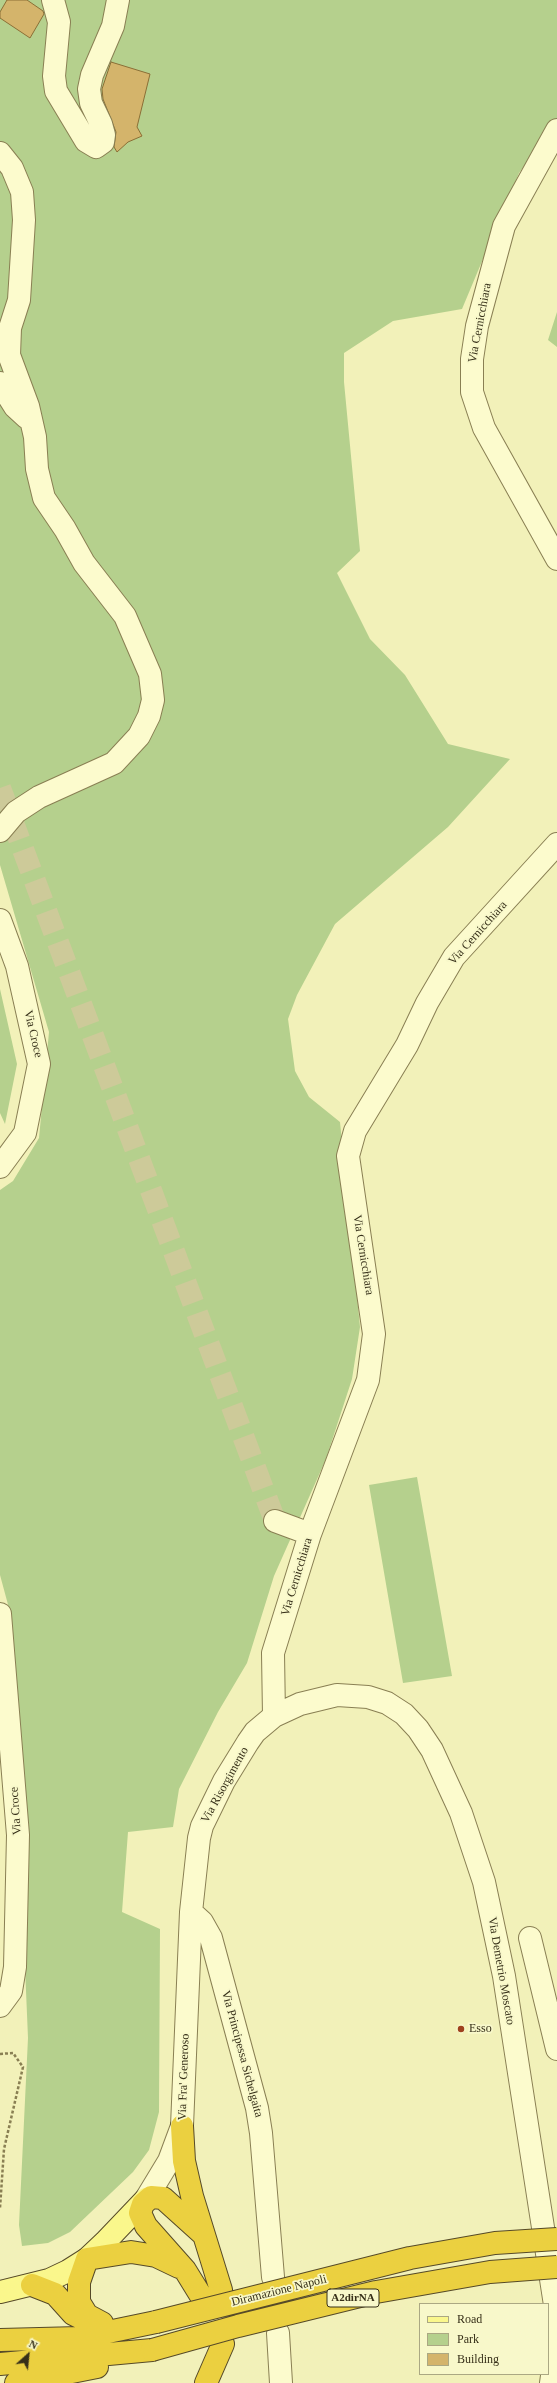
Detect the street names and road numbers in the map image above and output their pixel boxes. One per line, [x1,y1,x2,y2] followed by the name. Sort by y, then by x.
[465,282,495,364] street label: Via Cernicchiara
[446,898,510,968] street label: Via Cernicchiara
[21,1009,45,1059] street label: Via Croce
[350,1214,376,1296] street label: Via Cernicchiara
[278,1536,316,1618] street label: Via Cernicchiara
[198,1744,252,1826] street label: Via Risorgimento
[7,1786,25,1836] street label: Via Croce
[484,1916,518,2026] street label: Via Demetrio Moscato
[218,1989,266,2119] street label: Via Principessa Sichelgaita
[175,2033,193,2121] street label: Via Fra' Generoso
[230,2272,328,2310] street label: Diramazione Napoli
[327,2289,379,2307] road number: A2dirNA

